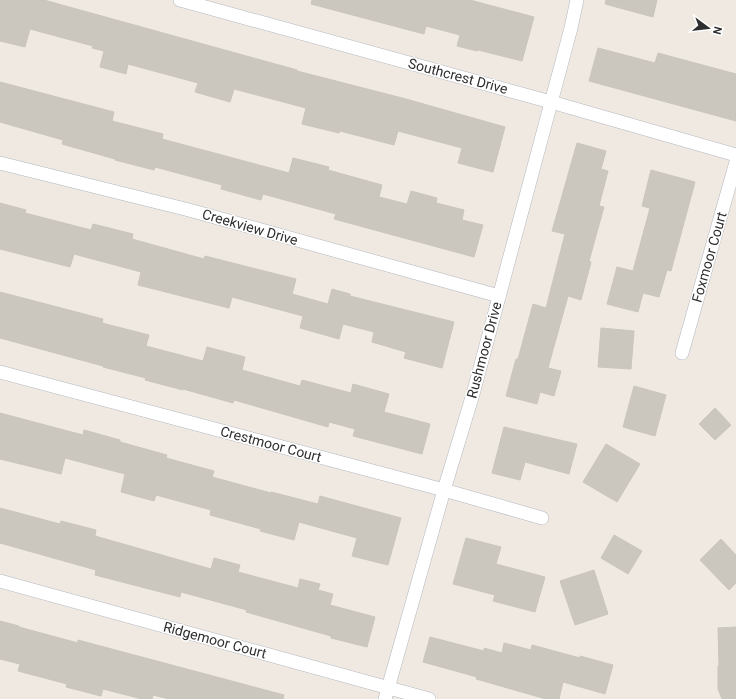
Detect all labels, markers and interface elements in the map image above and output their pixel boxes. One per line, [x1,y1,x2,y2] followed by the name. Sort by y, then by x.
[688,8,728,48] north arrow
[710,25,724,36] text: N
[406,55,510,97] street label: Southcrest Drive
[200,206,300,248] street label: Creekview Drive
[688,210,730,304] street label: Foxmoor Court
[463,300,505,400] street label: Rushmoor Drive
[219,423,324,465] street label: Crestmoor Court
[162,619,269,662] street label: Ridgemoor Court

